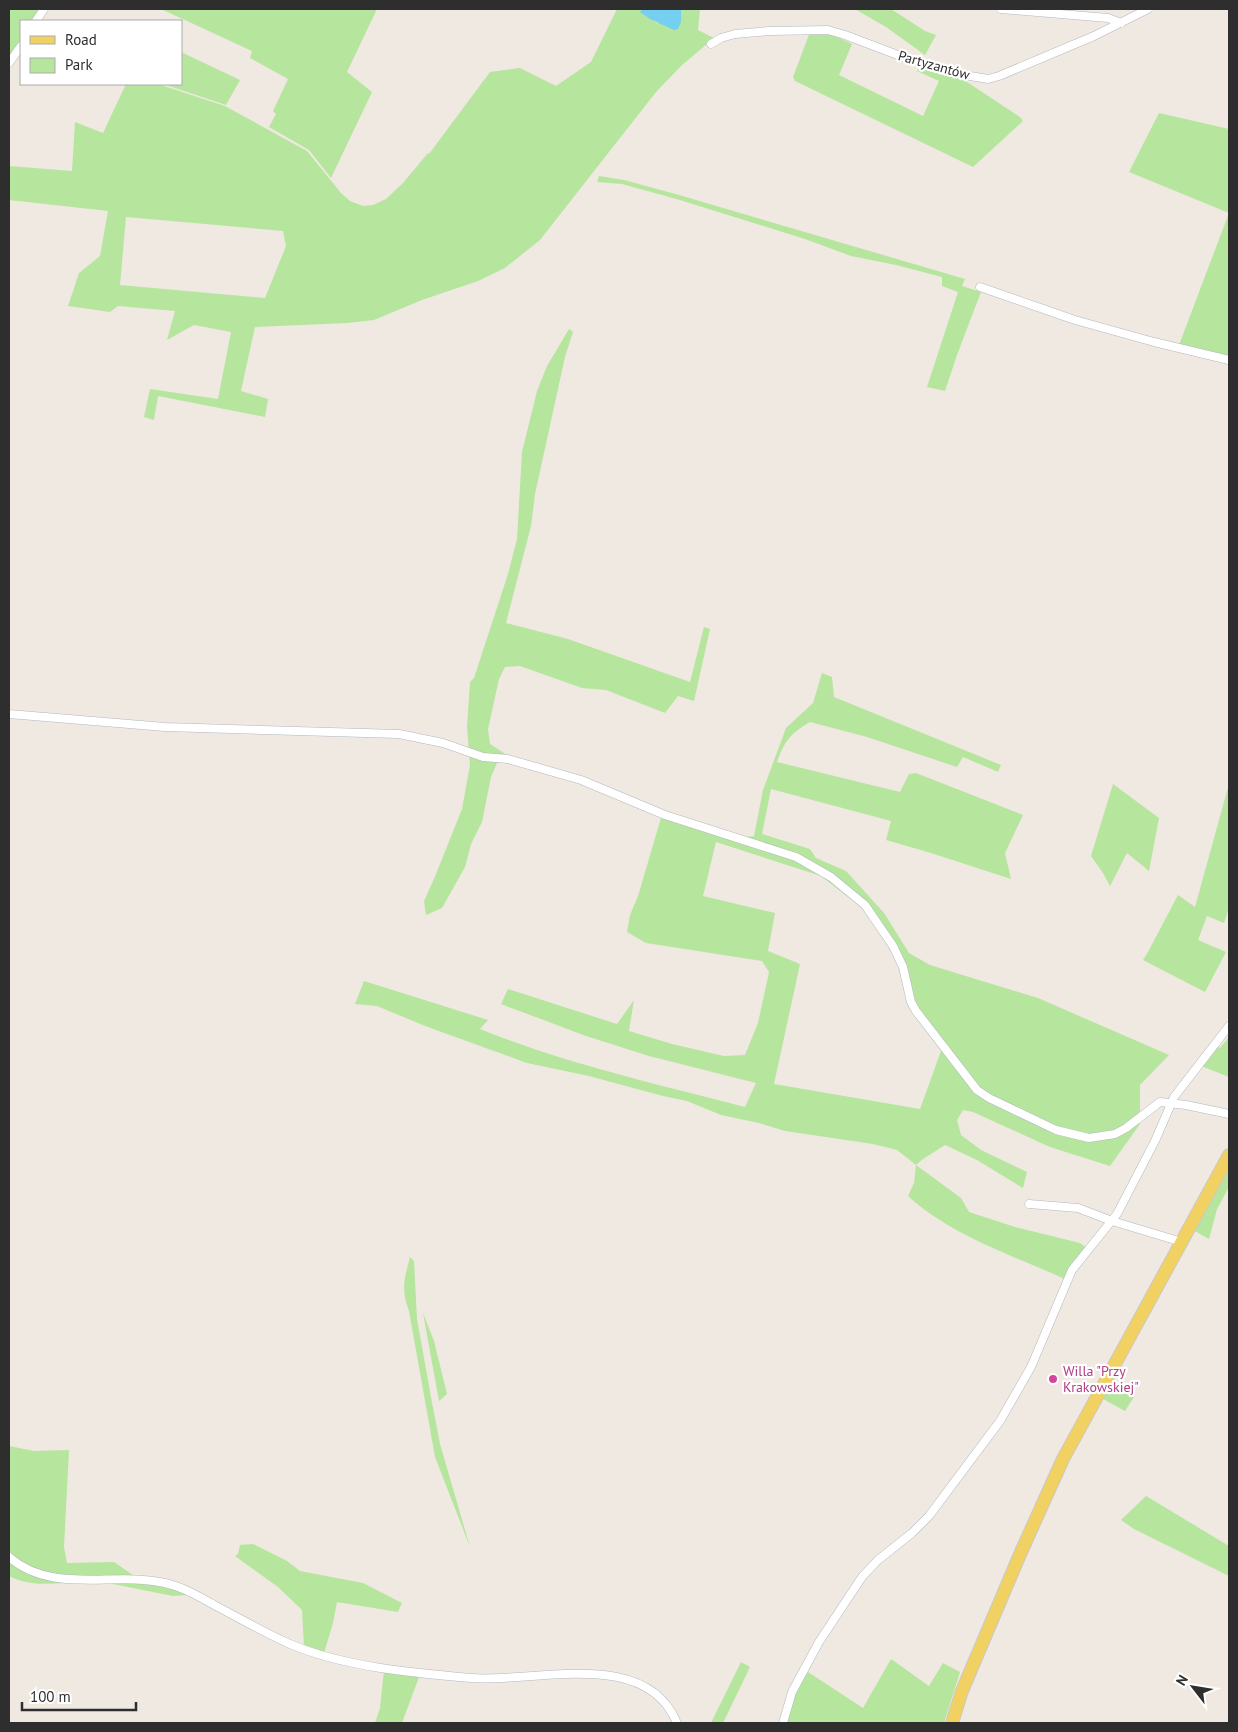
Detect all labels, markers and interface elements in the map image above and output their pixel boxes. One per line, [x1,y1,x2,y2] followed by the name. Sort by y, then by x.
[20,20,182,85] legend
[65,30,97,49] text: Road
[896,46,973,84] street label: Partyzantów
[65,55,93,74] text: Park
[1063,1362,1139,1396] place label: Willa "Przy Krakowskiej"
[1047,1373,1059,1385] marker: Willa "Przy Krakowskiej"
[1168,1662,1218,1712] north arrow
[1172,1672,1192,1689] text: N
[22,1680,136,1712] scale bar
[30,1687,71,1706] text: 100 m

